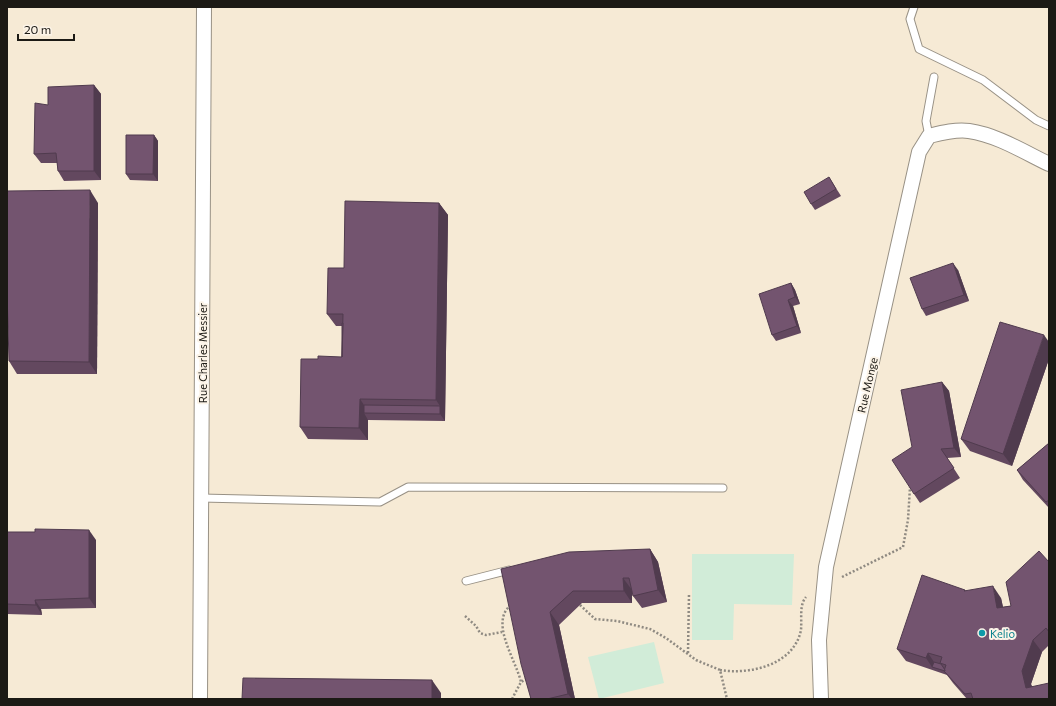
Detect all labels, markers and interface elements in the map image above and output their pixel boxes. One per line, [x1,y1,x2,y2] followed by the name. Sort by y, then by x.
[18,16,74,42] scale bar
[24,22,51,36] text: 20 m
[196,302,209,403] street label: Rue Charles Messier
[854,356,880,414] street label: Rue Monge
[990,627,1015,640] place label: Kelio
[977,628,987,638] marker: Kelio

